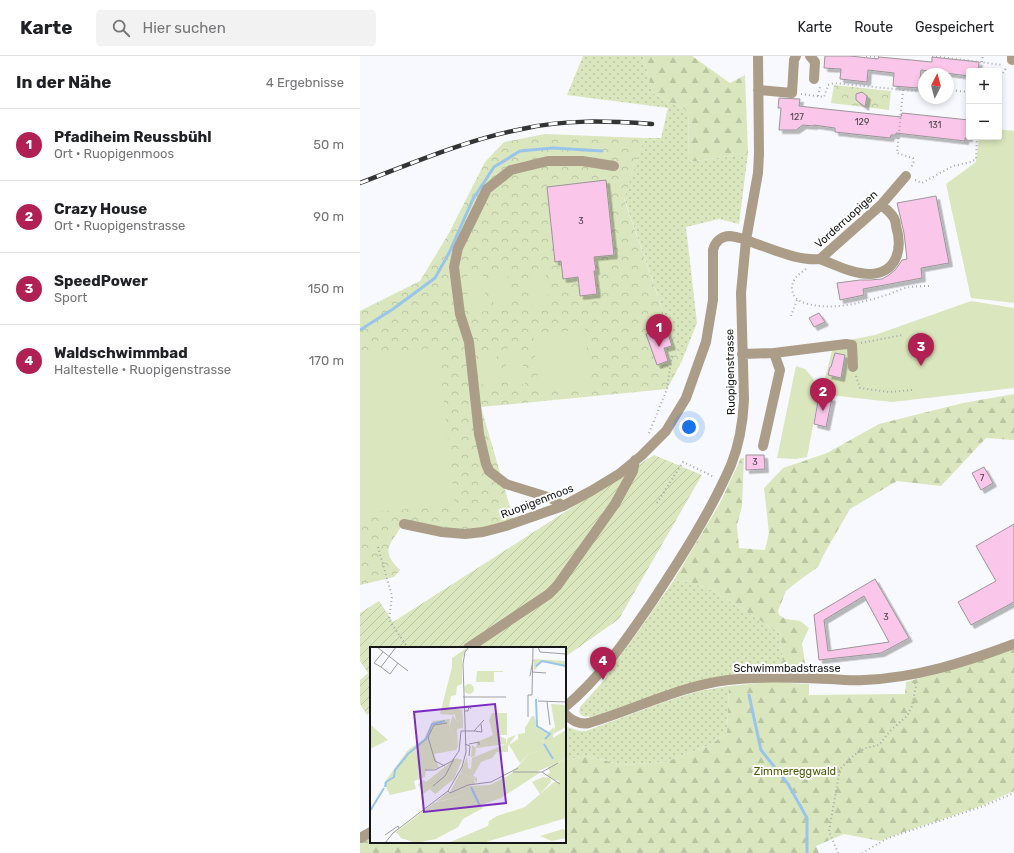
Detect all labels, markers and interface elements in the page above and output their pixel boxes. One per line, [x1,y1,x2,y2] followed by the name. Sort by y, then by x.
[96,10,376,46] search box
[20,16,72,39] text: Karte
[110,17,132,39] icon: search
[142,19,226,37] text: Hier suchen
[797,19,832,36] text: Karte
[854,19,893,36] text: Route
[915,19,994,36] text: Gespeichert
[918,68,954,104] north arrow
[966,68,1002,140] map controls
[966,68,1002,104] button: +
[16,72,111,92] text: In der Nähe
[266,75,344,90] text: 4 Ergebnisse
[966,104,1002,140] button: −
[790,112,804,122] house number: 127
[855,117,869,127] house number: 129
[929,120,942,130] house number: 131
[54,128,212,146] text: Pfadiheim Reussbühl
[26,137,32,152] text: 1
[313,137,344,152] text: 50 m
[54,146,174,161] text: Ort · Ruopigenmoos
[812,188,880,251] street label: Vorderruopigen
[54,200,147,218] text: Crazy House
[25,209,33,224] text: 2
[313,209,344,224] text: 90 m
[578,216,584,226] house number: 3
[54,218,185,233] text: Ort · Ruopigenstrasse
[54,272,148,290] text: SpeedPower
[25,281,33,296] text: 3
[308,281,344,296] text: 150 m
[54,290,87,305] text: Sport
[646,314,672,347] pin: 1
[723,329,738,415] street label: Ruopigenstrasse
[908,333,934,366] pin: 3
[54,344,188,362] text: Waldschwimmbad
[25,353,33,368] text: 4
[309,353,344,368] text: 170 m
[54,362,231,377] text: Haltestelle · Ruopigenstrasse
[810,378,836,411] pin: 2
[679,417,699,437] your location
[752,457,758,467] house number: 3
[980,473,985,483] house number: 7
[499,482,576,521] street label: Ruopigenmoos
[883,612,889,622] house number: 3
[370,647,566,843] inset map
[590,647,616,680] pin: 4
[733,662,841,675] street label: Schwimmbadstrasse
[754,765,836,778] park label: Zimmereggwald

